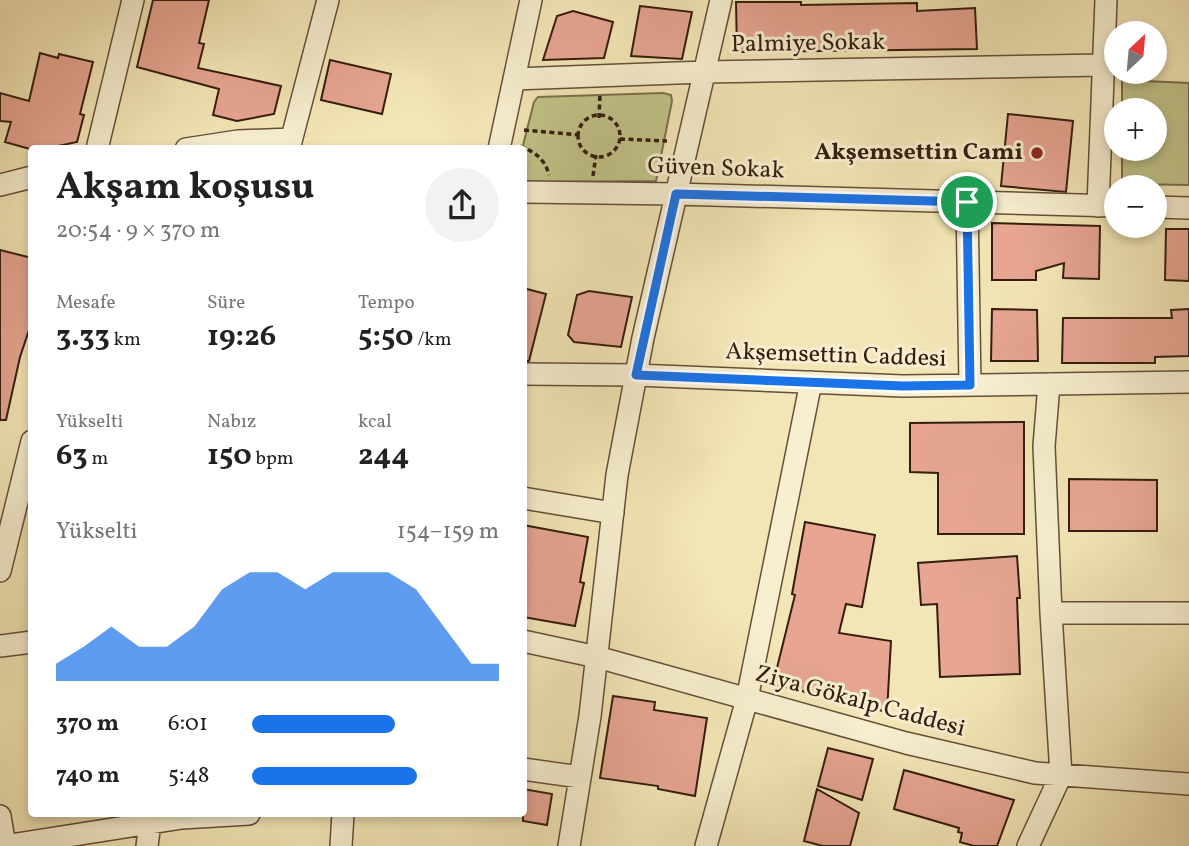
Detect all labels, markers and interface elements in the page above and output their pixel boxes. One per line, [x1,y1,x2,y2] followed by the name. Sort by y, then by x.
[1104,21,1167,84] north arrow
[1104,21,1167,238] map controls
[731,26,885,62] street label: Palmiye Sokak
[1104,98,1167,161] button: +
[814,136,1023,170] place label: Akşemsettin Cami
[1029,145,1045,161] marker: Akşemsettin Cami
[647,150,785,188] street label: Güven Sokak
[56,162,314,215] text: Akşam koşusu
[425,168,499,242] button: share
[937,172,997,232] pin
[1104,175,1167,238] button: −
[948,183,986,221] icon: arrive
[56,215,220,247] text: 20:54 · 9 × 370 m
[56,290,115,316] text: Mesafe
[207,290,245,316] text: Süre
[358,290,415,316] text: Tempo
[56,316,110,358] text: 3.33
[207,316,276,358] text: 19:26
[358,316,414,358] text: 5:50
[110,327,141,353] text: km
[414,327,451,353] text: /km
[725,335,947,377] street label: Akşemsettin Caddesi
[56,409,123,435] text: Yükselti
[207,409,256,435] text: Nabız
[358,409,392,435] text: kcal
[56,435,88,477] text: 63
[207,435,252,477] text: 150
[358,435,410,477] text: 244
[88,446,108,472] text: m
[252,446,294,472] text: bpm
[56,516,137,548] text: Yükselti
[397,516,499,548] text: 154–159 m
[751,658,969,746] street label: Ziya Gökalp Caddesi
[56,708,119,740] text: 370 m
[168,708,208,740] text: 6:01
[56,760,120,792] text: 740 m
[168,760,209,792] text: 5:48

